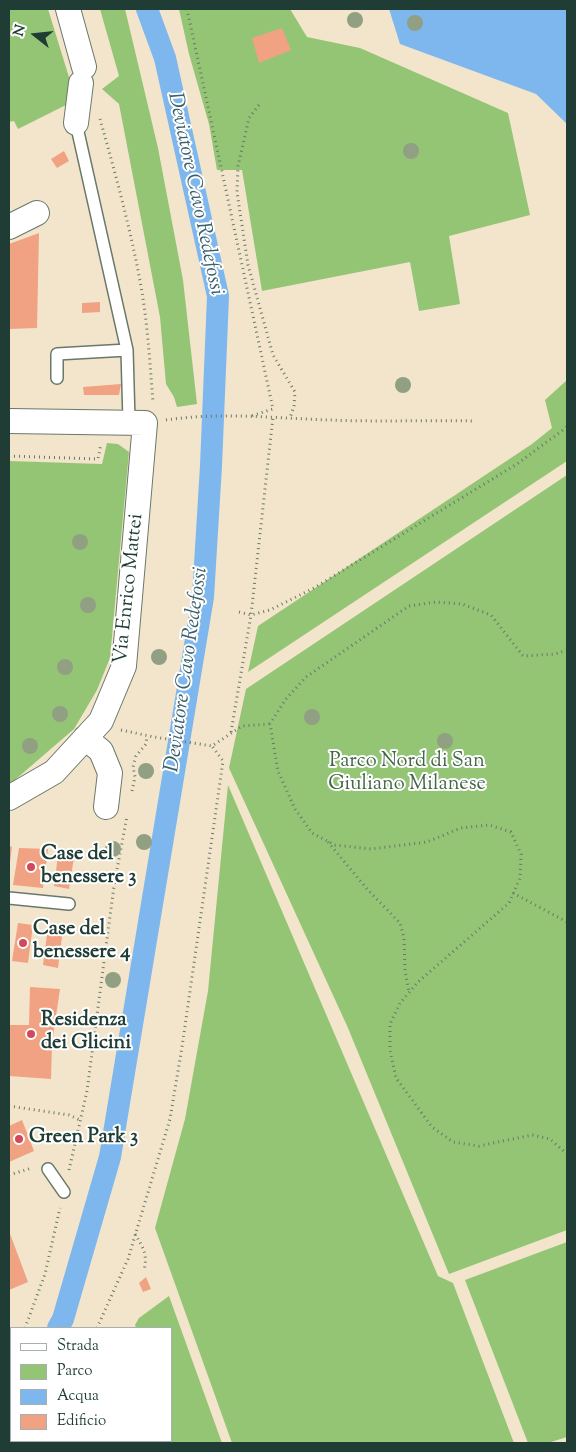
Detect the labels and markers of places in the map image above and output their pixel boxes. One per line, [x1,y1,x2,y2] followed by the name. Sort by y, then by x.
[41,844,136,891] place label: Case del benessere 3
[25,861,37,873] marker: Case del benessere 3
[33,919,130,966] place label: Case del benessere 4
[17,937,29,949] marker: Case del benessere 4
[41,1010,131,1057] place label: Residenza dei Glicini
[25,1028,37,1040] marker: Residenza dei Glicini
[29,1127,138,1151] place label: Green Park 3
[13,1133,25,1145] marker: Green Park 3

